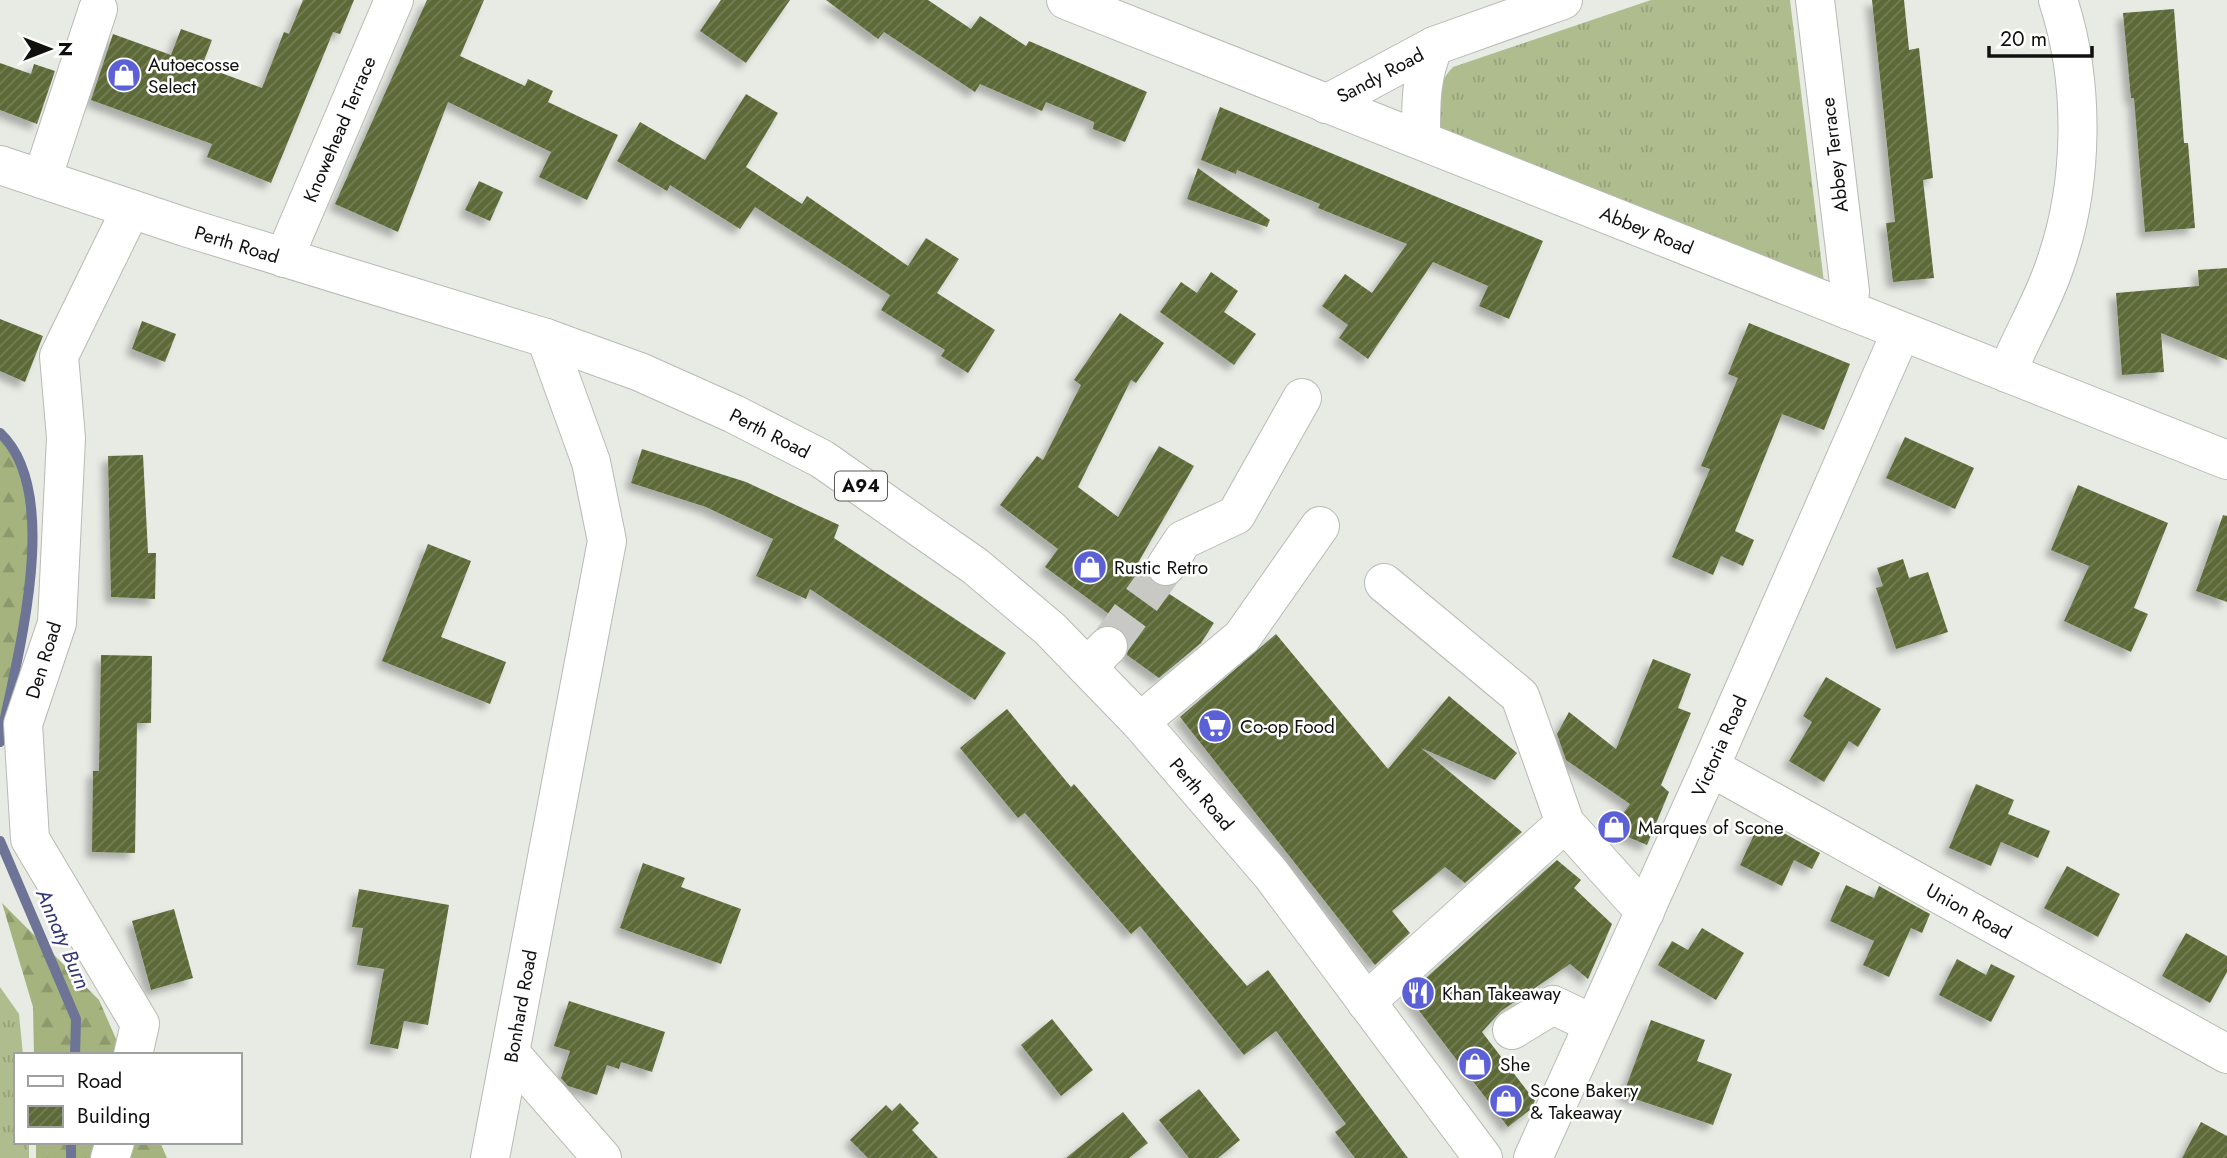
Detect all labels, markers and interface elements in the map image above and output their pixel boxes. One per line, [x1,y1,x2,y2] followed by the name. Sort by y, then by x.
[14,14,84,84] north arrow
[1989,14,2092,58] scale bar
[2000,24,2047,54] text: 20 m
[52,41,79,57] text: N
[1332,41,1429,110] street label: Sandy Road
[148,51,240,100] place label: Autoecosse Select
[296,52,383,206] street label: Knowehead Terrace
[105,56,143,94] shop icon: Autoecosse Select
[1814,96,1855,214] street label: Abbey Terrace
[1596,199,1698,261] street label: Abbey Road
[191,219,283,270] street label: Perth Road
[725,402,815,465] street label: Perth Road
[835,472,887,500] road number: A94
[1071,548,1109,586] shop icon: Rustic Retro
[1114,554,1208,581] place label: Rustic Retro
[19,618,68,702] street label: Den Road
[1685,691,1754,801] street label: Victoria Road
[1196,707,1234,745] supermarket icon: Co-op Food
[1240,713,1335,740] place label: Co-op Food
[1163,752,1240,836] street label: Perth Road
[1595,808,1633,846] shop icon: Marques of Scone
[1638,814,1784,841] place label: Marques of Scone
[1921,877,2016,946] street label: Union Road
[28,883,98,994] water label: Annaty Burn
[497,948,544,1065] street label: Bonhard Road
[1399,974,1437,1012] restaurant icon: Khan Takeaway
[1442,980,1561,1007] place label: Khan Takeaway
[1456,1045,1494,1083] shop icon: She
[1500,1051,1530,1078] place label: She
[14,1053,242,1144] legend
[77,1066,122,1096] text: Road
[1530,1077,1639,1126] place label: Scone Bakery & Takeaway
[1487,1082,1525,1120] shop icon: Scone Bakery & Takeaway
[77,1101,150,1131] text: Building

